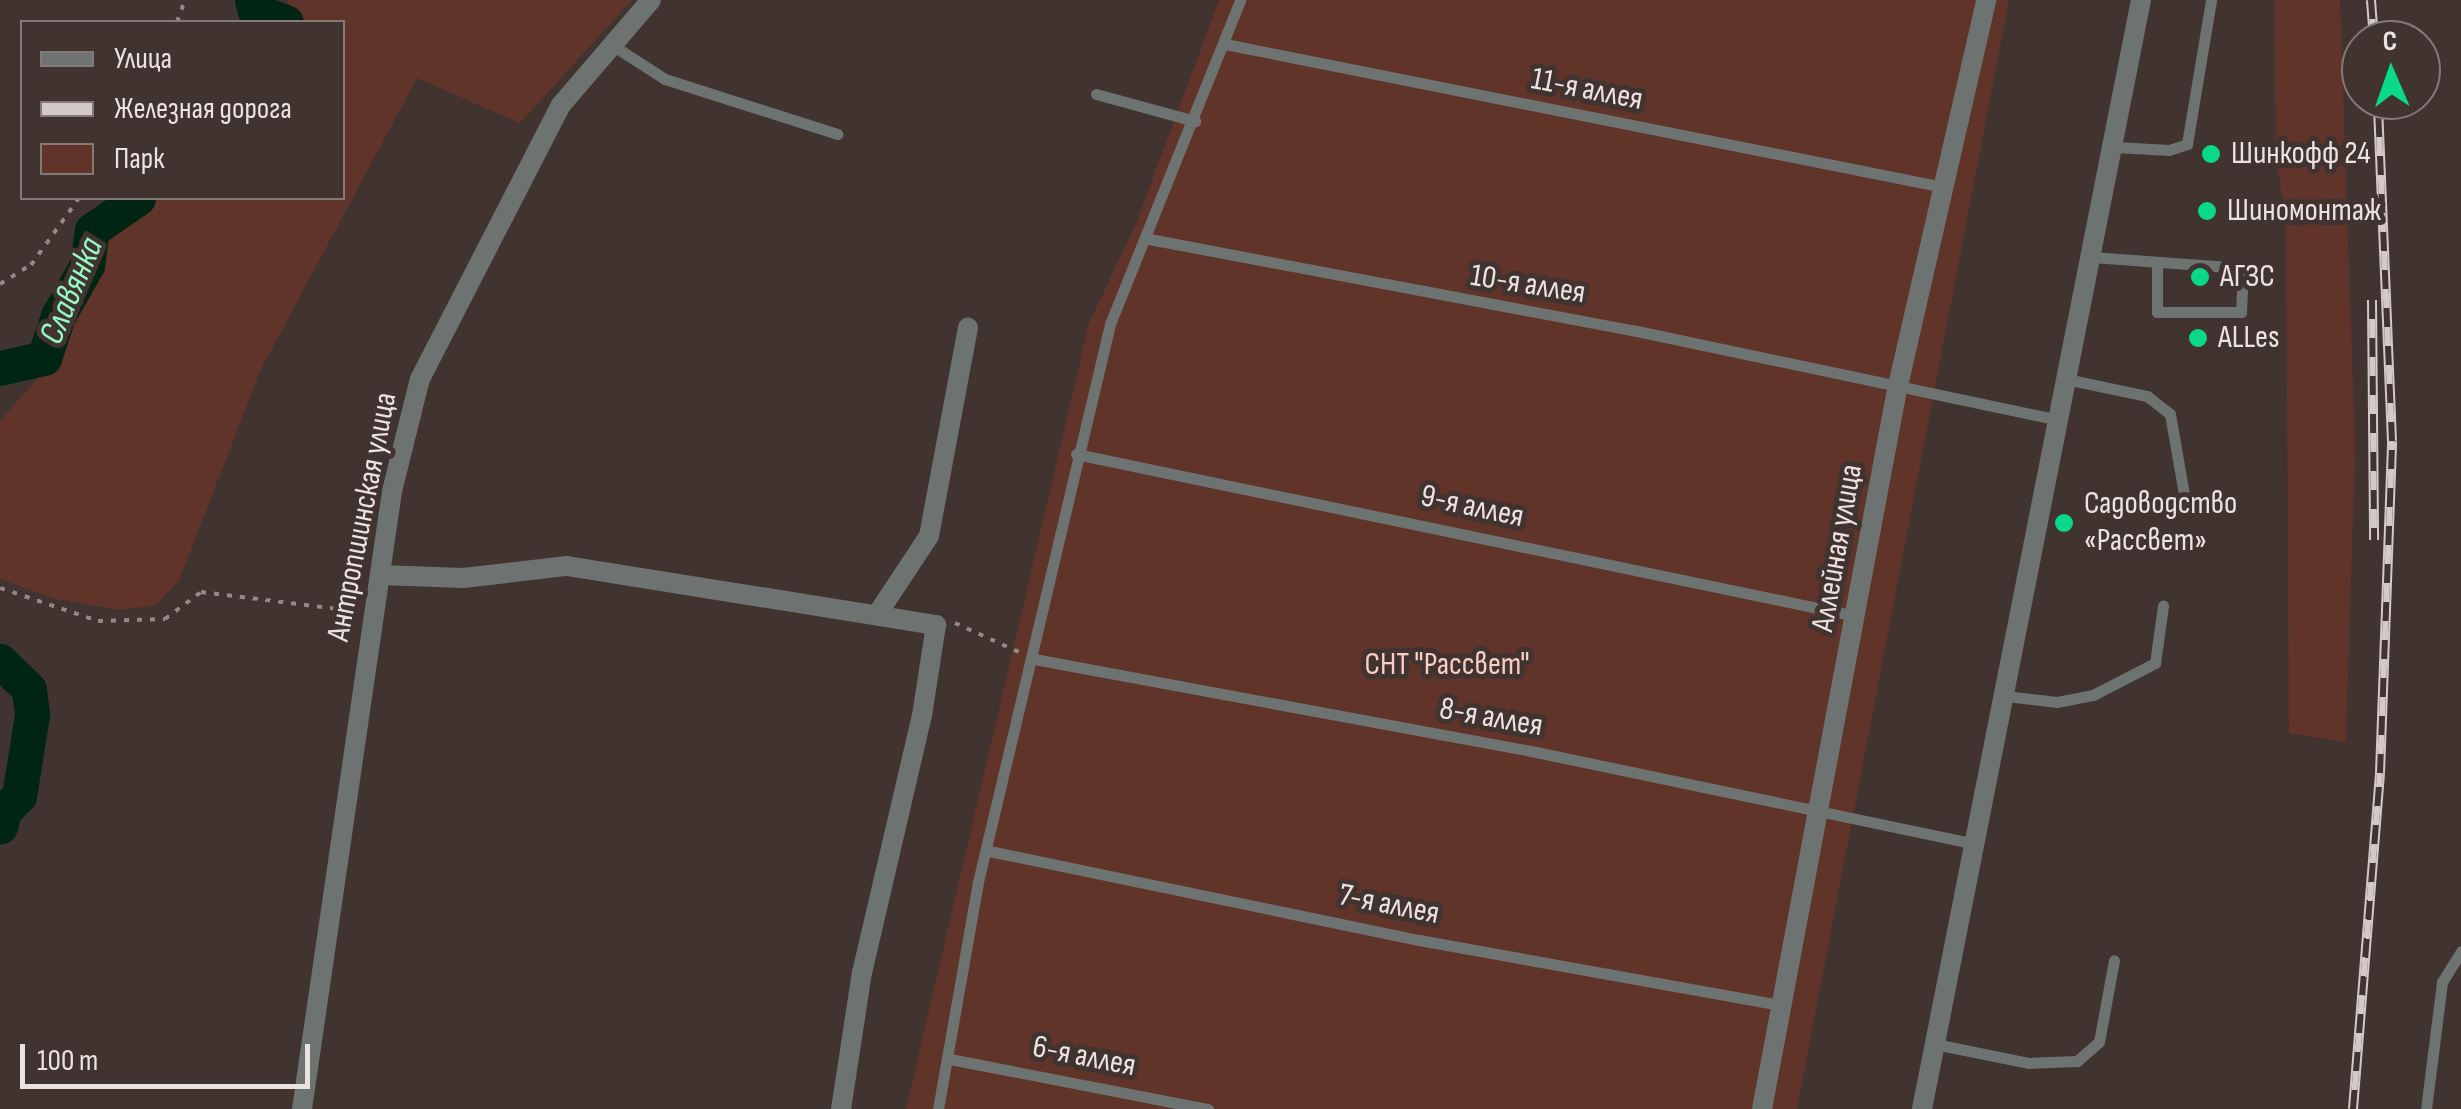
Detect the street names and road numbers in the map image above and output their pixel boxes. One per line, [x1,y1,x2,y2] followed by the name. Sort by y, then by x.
[1528,60,1646,120] street label: 11-я аллея
[1468,257,1588,313] street label: 10-я аллея
[320,389,406,645] street label: Антропшинская улица
[1804,461,1872,635] street label: Аллейная улица
[1417,477,1527,537] street label: 9-я аллея
[1436,690,1546,746] street label: 8-я аллея
[1336,876,1442,934] street label: 7-я аллея
[1029,1028,1139,1086] street label: 6-я аллея

